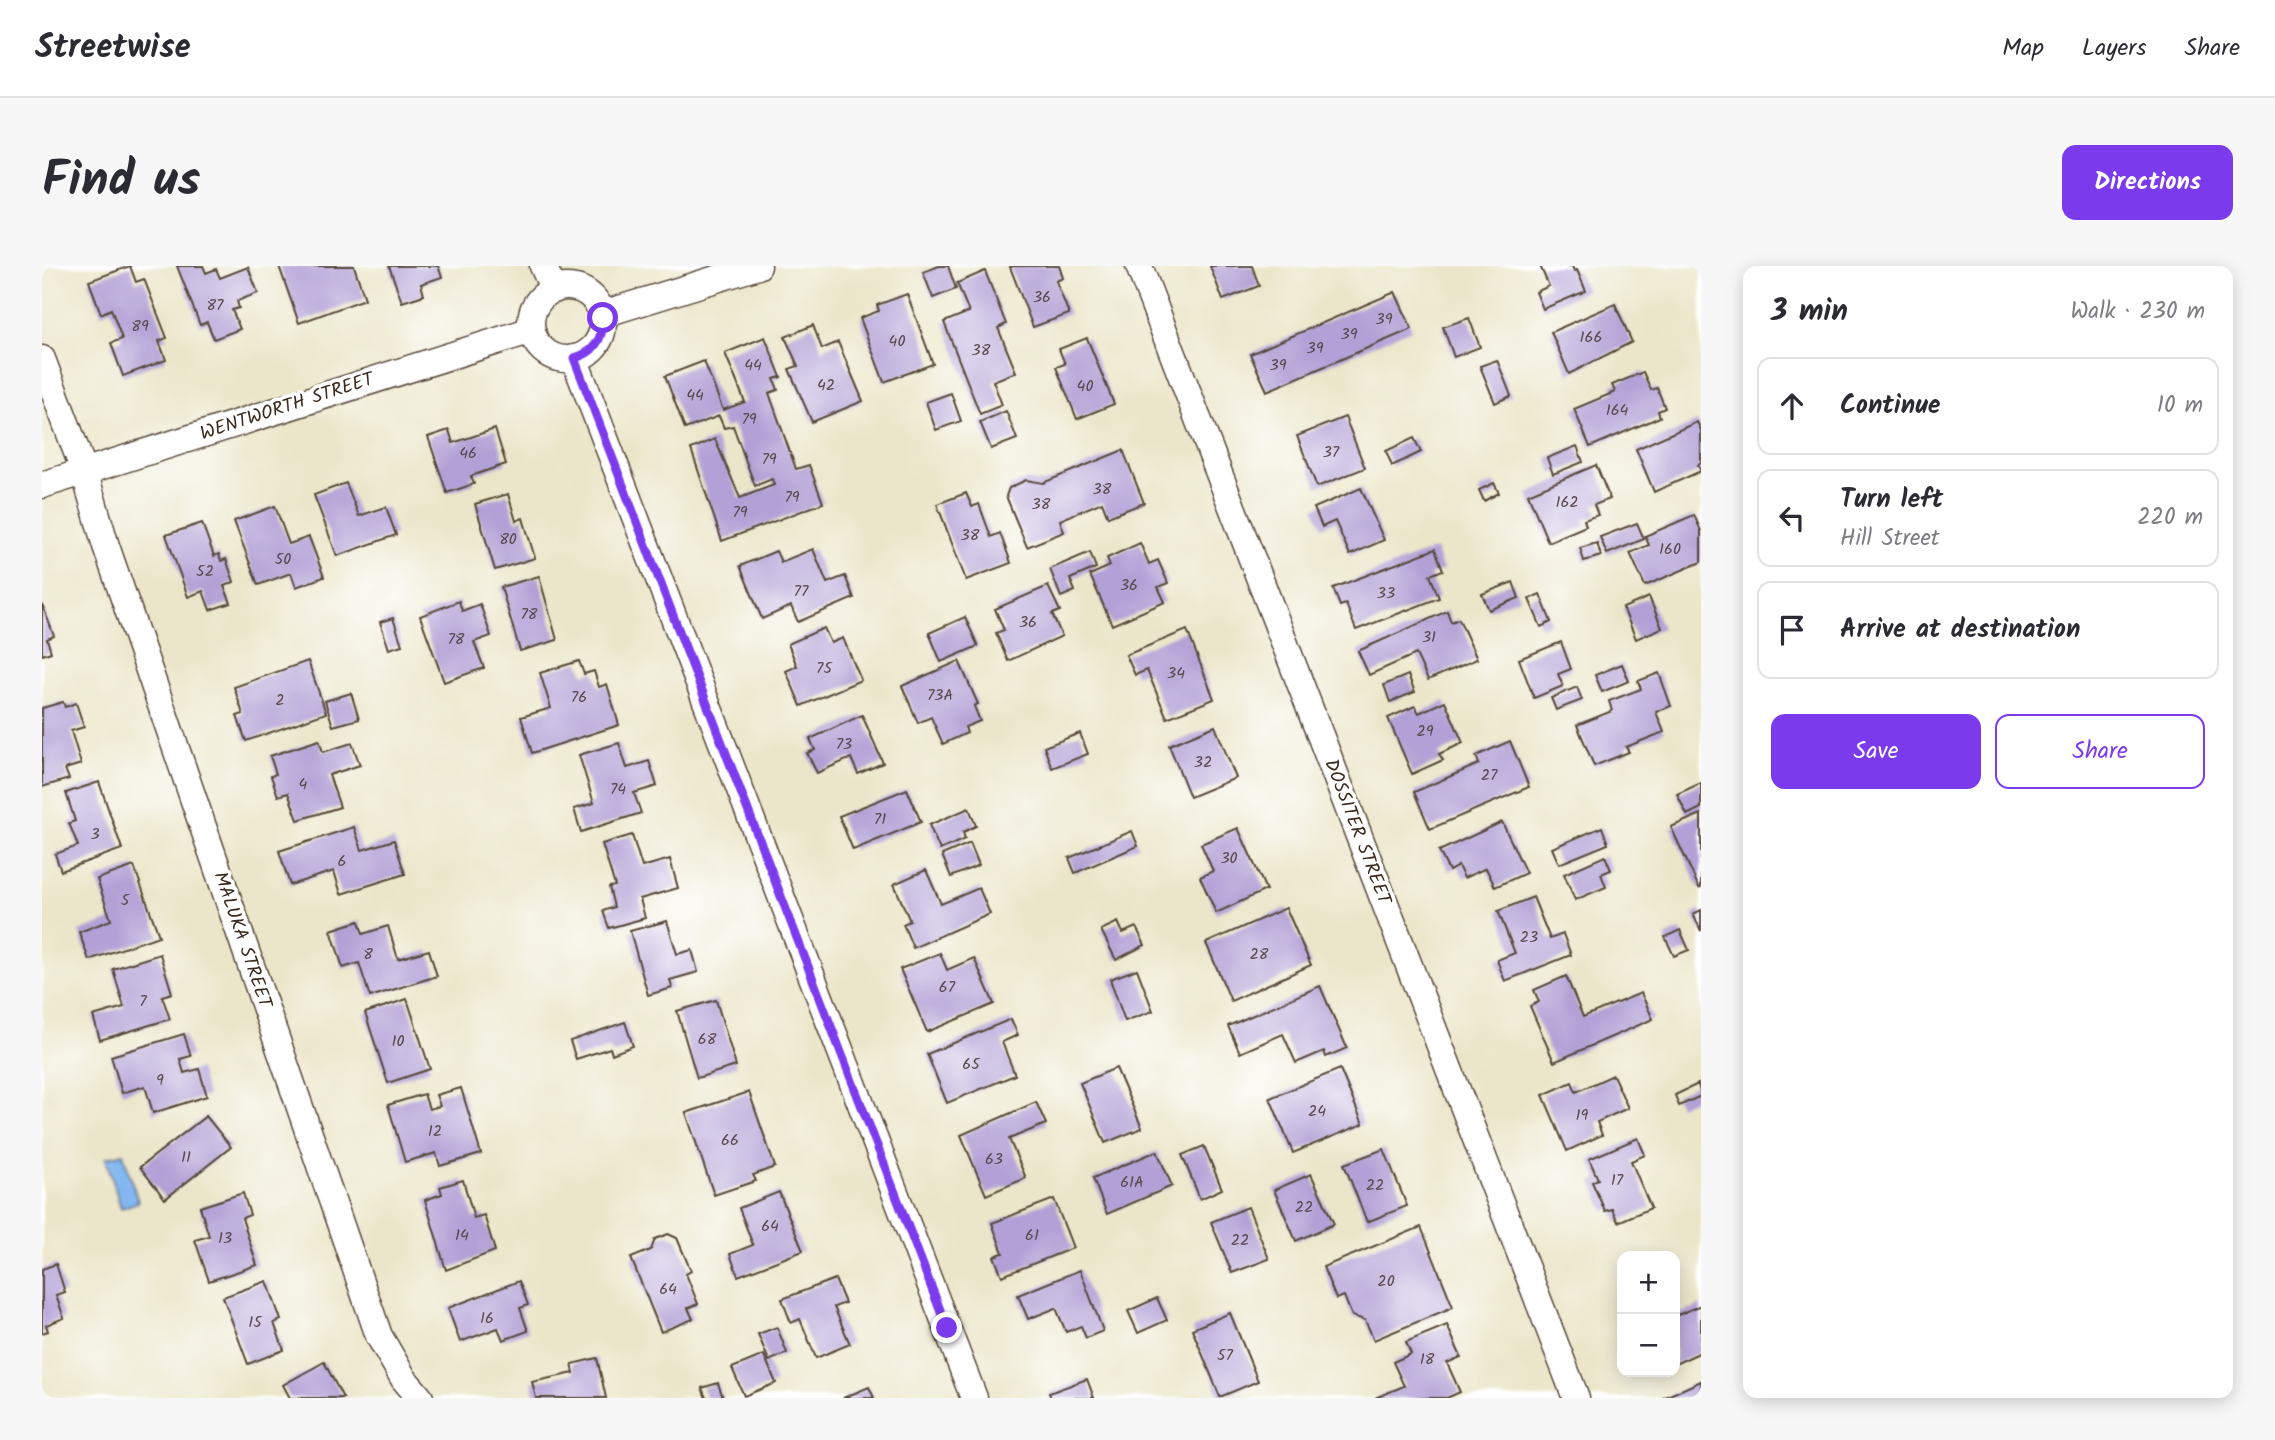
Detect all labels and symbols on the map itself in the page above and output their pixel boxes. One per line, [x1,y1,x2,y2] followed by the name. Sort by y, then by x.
[1033,285,1051,310] house number: 36
[206,293,224,318] house number: 87
[587,302,618,333] route start
[1376,307,1393,332] house number: 39
[131,314,149,339] house number: 89
[1341,322,1358,347] house number: 39
[1580,325,1602,350] house number: 166
[889,329,905,354] house number: 40
[1307,336,1324,361] house number: 39
[972,338,991,363] house number: 38
[744,353,762,378] house number: 44
[1270,353,1287,378] house number: 39
[196,364,379,449] street label: WENTWORTH STREET
[817,373,835,398] house number: 42
[1077,374,1093,399] house number: 40
[686,383,704,408] house number: 44
[1606,398,1629,423] house number: 164
[741,407,757,432] house number: 79
[1323,440,1340,465] house number: 37
[459,441,477,466] house number: 46
[761,447,777,472] house number: 79
[1093,477,1112,502] house number: 38
[784,485,800,510] house number: 79
[1555,490,1579,515] house number: 162
[1032,492,1051,517] house number: 38
[732,500,748,525] house number: 79
[961,523,980,548] house number: 38
[499,527,517,552] house number: 80
[1659,537,1681,562] house number: 160
[275,547,291,572] house number: 50
[196,559,214,584] house number: 52
[1120,573,1138,598] house number: 36
[794,579,809,604] house number: 77
[1377,581,1395,606] house number: 33
[520,602,538,627] house number: 78
[1019,610,1037,635] house number: 36
[1422,625,1436,650] house number: 31
[447,627,465,652] house number: 78
[816,656,833,681] house number: 75
[1167,661,1185,686] house number: 34
[927,683,953,708] house number: 73A
[571,685,587,710] house number: 76
[275,688,285,713] house number: 2
[1416,719,1434,744] house number: 29
[836,732,852,757] house number: 73
[1194,750,1212,775] house number: 32
[1315,755,1399,911] street label: DOSSITER STREET
[1481,763,1498,788] house number: 27
[299,772,308,797] house number: 4
[610,777,626,802] house number: 74
[874,807,886,832] house number: 71
[90,822,100,847] house number: 3
[1220,846,1238,871] house number: 30
[338,849,346,874] house number: 6
[205,868,280,1014] street label: MALUKA STREET
[121,888,131,913] house number: 5
[1520,925,1538,950] house number: 23
[363,942,373,967] house number: 8
[1250,942,1269,967] house number: 28
[939,975,956,1000] house number: 67
[139,989,147,1014] house number: 7
[698,1027,717,1052] house number: 68
[391,1029,405,1054] house number: 10
[962,1052,981,1077] house number: 65
[156,1068,164,1093] house number: 9
[1308,1099,1326,1124] house number: 24
[1576,1103,1589,1128] house number: 19
[428,1119,442,1144] house number: 12
[721,1128,739,1153] house number: 66
[181,1145,191,1170] house number: 11
[985,1147,1003,1172] house number: 63
[1611,1168,1624,1193] house number: 17
[1120,1170,1144,1195] house number: 61A
[1366,1173,1384,1198] house number: 22
[1295,1195,1313,1220] house number: 22
[761,1214,779,1239] house number: 64
[455,1223,469,1248] house number: 14
[1025,1223,1039,1248] house number: 61
[218,1226,232,1251] house number: 13
[1231,1228,1249,1253] house number: 22
[1377,1269,1395,1294] house number: 20
[659,1277,677,1302] house number: 64
[480,1306,494,1331] house number: 16
[248,1310,263,1335] house number: 15
[931,1312,962,1343] route end
[1217,1343,1234,1368] house number: 57
[1420,1347,1435,1372] house number: 18

